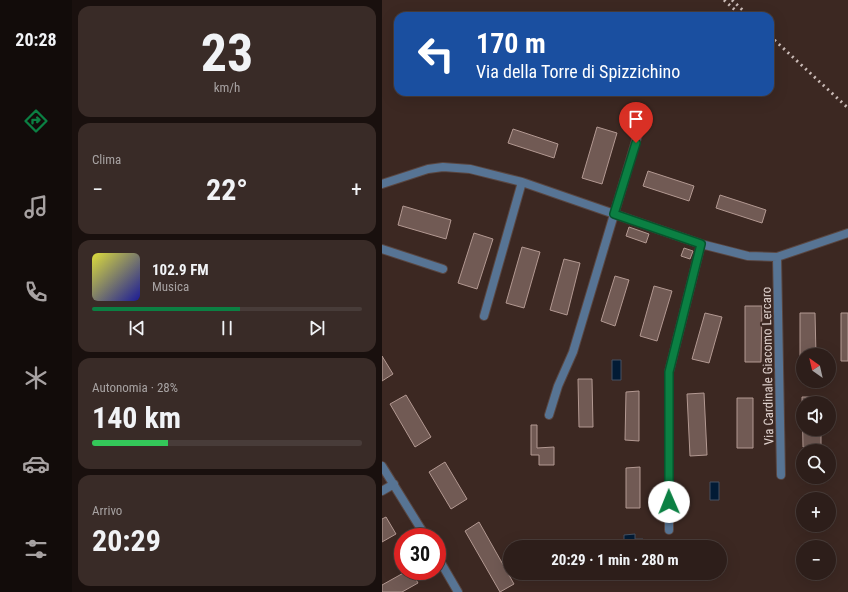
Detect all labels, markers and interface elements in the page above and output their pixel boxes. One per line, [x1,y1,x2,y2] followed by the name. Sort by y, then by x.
[201,23,253,84] text: 23
[476,27,546,60] text: 170 m
[410,28,462,80] icon: left
[15,29,57,50] text: 20:28
[476,61,680,82] text: Via della Torre di Spizzichino
[214,80,240,95] text: km/h
[619,102,653,143] pin
[22,107,50,135] icon: directions
[625,108,647,130] icon: arrive
[92,152,121,167] text: Clima
[206,172,248,207] text: 22°
[92,177,103,202] text: −
[351,177,362,202] text: +
[22,193,50,221] icon: music
[152,261,209,279] text: 102.9 FM
[22,278,50,306] icon: phone
[152,279,189,294] text: Musica
[759,287,776,445] street label: Via Cardinale Giacomo Lercaro
[126,317,148,339] icon: previous
[216,317,238,339] icon: pause
[306,317,328,339] icon: next
[796,348,836,388] north arrow
[796,348,836,580] map controls
[22,364,50,392] icon: climate
[92,380,178,395] text: Autonomia · 28%
[796,396,836,436] button: sound
[92,400,181,435] text: 140 km
[796,444,836,484] button: search
[22,450,50,478] icon: car
[648,481,690,523] position arrow
[796,492,836,532] button: +
[92,503,122,518] text: Arrivo
[92,523,161,558] text: 20:29
[394,528,446,580] speed limit sign: 30
[22,535,50,563] icon: filters
[796,540,836,580] button: −
[551,551,679,569] text: 20:29 · 1 min · 280 m

